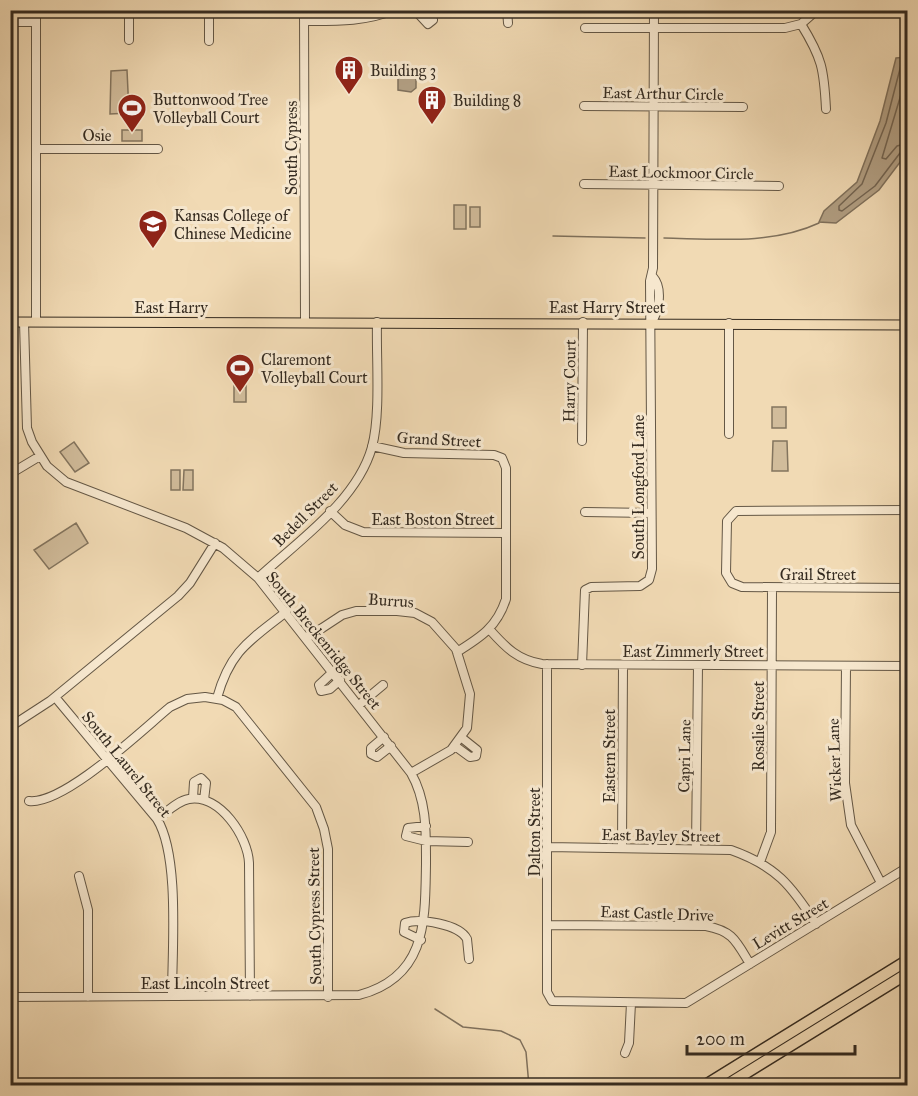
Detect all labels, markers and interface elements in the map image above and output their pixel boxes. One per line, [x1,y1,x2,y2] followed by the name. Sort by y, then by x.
[333,54,365,96] building icon: Building 3
[370,61,436,81] place label: Building 3
[602,83,724,104] street label: East Arthur Circle
[416,84,448,126] building icon: Building 8
[152,90,268,127] place label: Buttonwood Tree Volleyball Court
[453,91,521,111] place label: Building 8
[116,92,148,134] sports icon: Buttonwood Tree Volleyball Court
[282,101,301,195] street label: South Cypress
[82,126,112,145] street label: Osie
[608,162,754,183] street label: East Lockmoor Circle
[174,206,292,243] place label: Kansas College of Chinese Medicine
[137,208,169,250] school or university icon: Kansas College of Chinese Medicine
[134,298,208,317] street label: East Harry
[549,298,666,317] street label: East Harry Street
[559,339,580,423] street label: Harry Court
[260,350,368,387] place label: Claremont Volleyball Court
[224,352,256,394] sports icon: Claremont Volleyball Court
[629,414,649,559] street label: South Longford Lane
[396,428,482,451] street label: Grand Street
[269,478,342,551] street label: Bedell Street
[371,510,495,529] street label: East Boston Street
[780,565,857,584] street label: Grail Street
[261,567,385,714] street label: South Breckenridge Street
[368,589,415,612] street label: Burrus
[622,642,764,661] street label: East Zimmerly Street
[749,680,768,771] street label: Rosalie Street
[78,707,175,821] street label: South Laurel Street
[600,709,619,803] street label: Eastern Street
[824,718,845,802] street label: Wicker Lane
[674,719,695,793] street label: Capri Lane
[525,787,544,877] street label: Dalton Street
[601,825,721,846] street label: East Bayley Street
[304,847,325,985] street label: South Cypress Street
[749,893,832,953] street label: Levitt Street
[600,902,714,925] street label: East Castle Drive
[140,974,270,993] street label: East Lincoln Street
[687,1018,855,1056] scale bar
[696,1028,745,1050] text: 200 m

